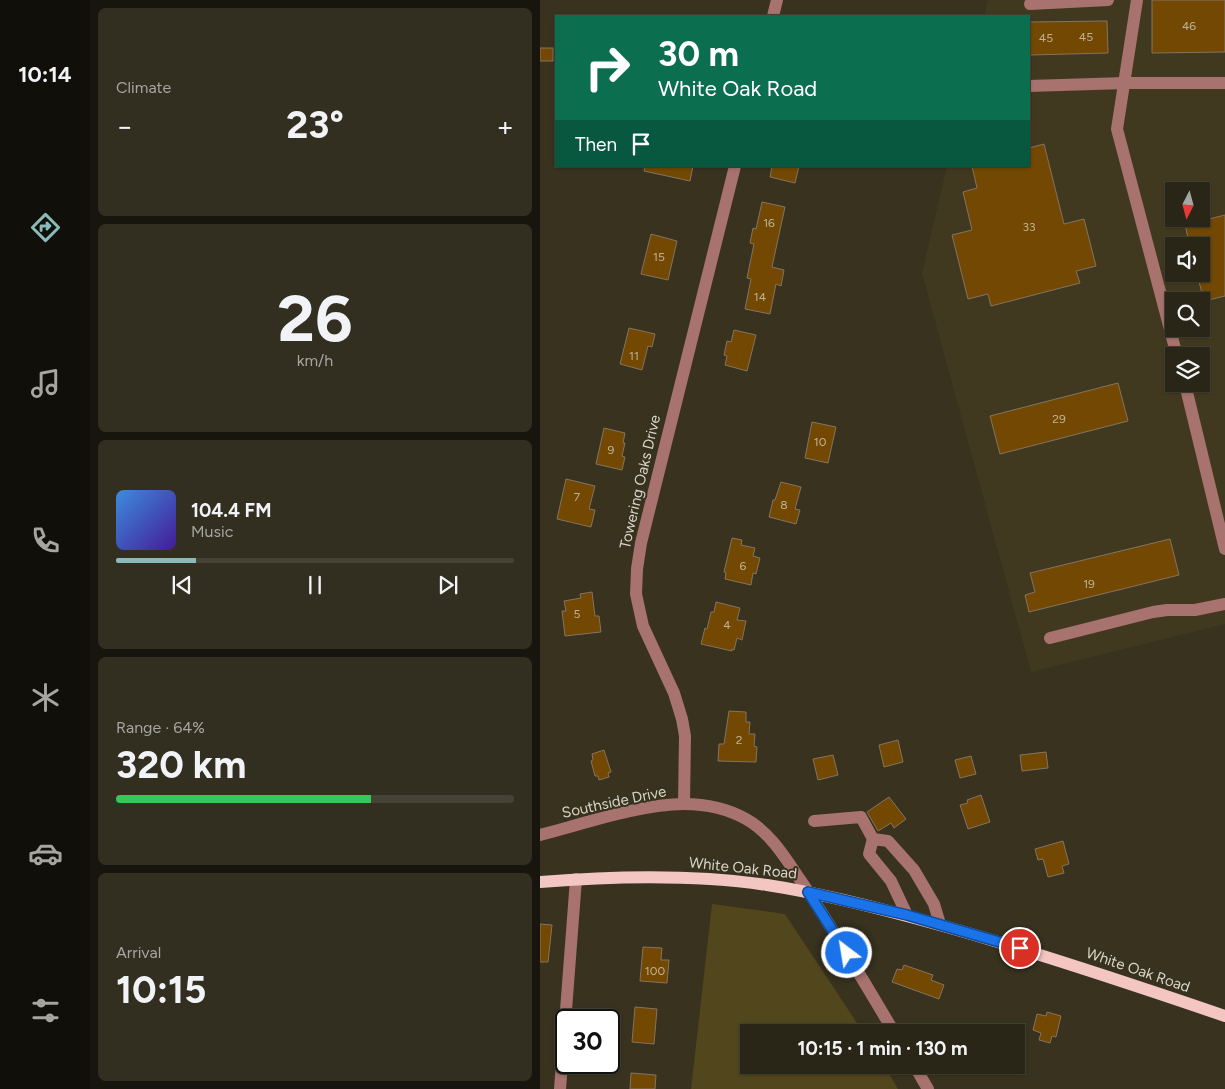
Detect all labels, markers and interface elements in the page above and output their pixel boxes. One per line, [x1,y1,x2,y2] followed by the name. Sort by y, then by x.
[1182,19,1196,33] house number: 46
[1079,30,1093,44] house number: 45
[1039,31,1053,45] house number: 45
[658,33,739,75] text: 30 m
[575,35,640,100] icon: right
[18,61,72,88] text: 10:14
[658,75,817,102] text: White Oak Road
[116,78,171,97] text: Climate
[286,102,344,148] text: 23°
[116,109,133,143] text: −
[497,109,514,143] text: +
[627,130,655,158] icon: arrive
[575,133,617,156] text: Then
[1165,182,1210,228] north arrow
[1165,182,1210,392] map controls
[28,210,63,245] icon: directions
[763,216,775,230] house number: 16
[1022,220,1036,234] house number: 33
[1165,237,1210,282] button: sound
[653,250,665,264] house number: 15
[277,279,353,357] text: 26
[754,290,767,304] house number: 14
[1165,292,1210,337] button: search
[1165,347,1210,392] button: layers
[629,349,639,363] house number: 11
[297,351,333,370] text: km/h
[28,366,63,401] icon: music
[1052,412,1066,426] house number: 29
[616,413,664,551] street label: Towering Oaks Drive
[814,435,827,449] house number: 10
[608,443,615,457] house number: 9
[574,490,581,504] house number: 7
[780,498,788,512] house number: 8
[191,499,271,522] text: 104.4 FM
[191,522,233,541] text: Music
[28,523,63,558] icon: phone
[740,559,747,573] house number: 6
[168,571,196,599] icon: previous
[301,571,329,599] icon: pause
[434,571,462,599] icon: next
[1083,577,1095,591] house number: 19
[574,607,581,621] house number: 5
[723,618,731,632] house number: 4
[28,680,63,715] icon: climate
[116,718,205,737] text: Range · 64%
[736,733,742,747] house number: 2
[116,742,246,788] text: 320 km
[560,782,668,822] street label: Southside Drive
[28,836,63,871] icon: car
[688,853,798,883] street label: White Oak Road
[820,926,872,978] position arrow
[999,927,1041,969] pin
[1006,934,1034,962] icon: arrive
[116,943,161,962] text: Arrival
[1084,944,1192,996] street label: White Oak Road
[645,964,665,978] house number: 100
[116,967,206,1013] text: 10:15
[28,993,63,1028] icon: filters
[555,1009,620,1074] speed limit sign: 30
[798,1037,967,1060] text: 10:15 · 1 min · 130 m

